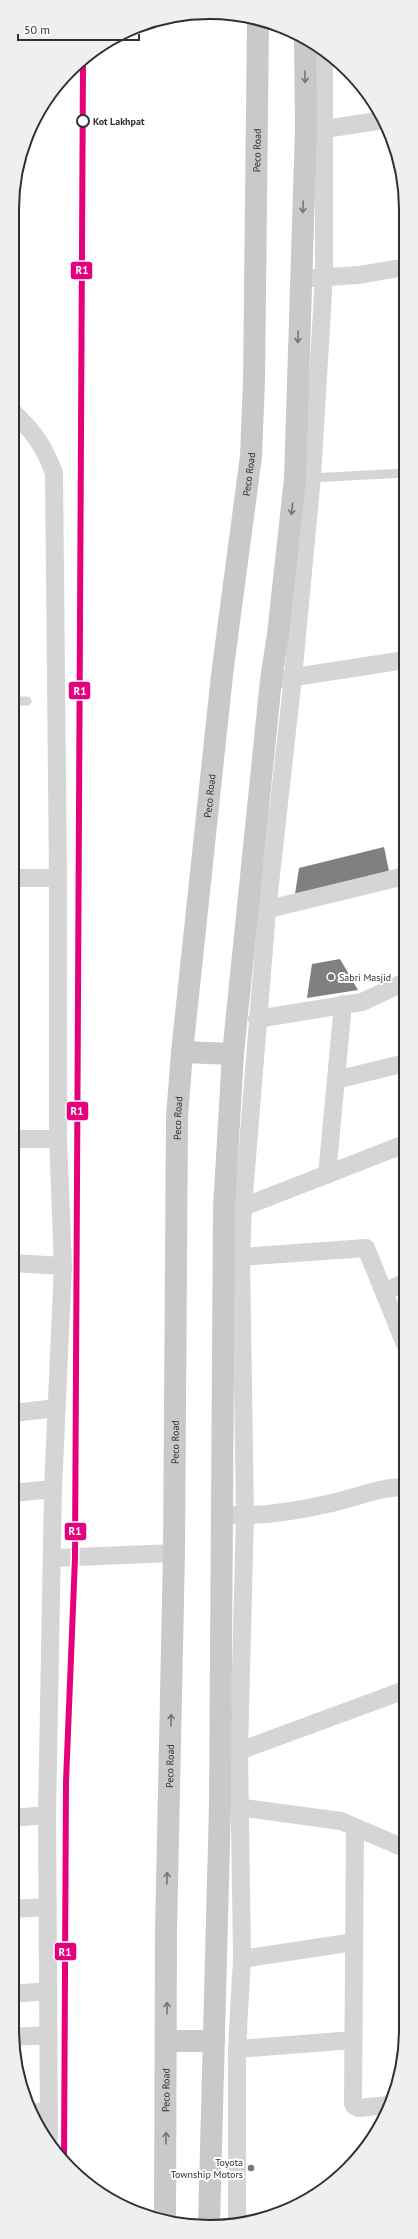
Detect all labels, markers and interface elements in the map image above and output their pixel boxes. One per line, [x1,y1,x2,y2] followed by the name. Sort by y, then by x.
[18,16,139,42] scale bar
[24,22,50,37] text: 50 m
[301,70,309,83] one-way arrow
[76,114,90,128] marker: Kot Lakhpat
[93,115,145,128] place label: Kot Lakhpat
[250,128,263,172] street label: Peco Road
[299,200,307,213] one-way arrow
[70,261,93,280] line badge: R1
[76,263,88,277] text: R1
[295,330,302,343] one-way arrow
[239,452,258,497] street label: Peco Road
[288,502,296,515] one-way arrow
[68,681,91,700] line badge: R1
[74,684,86,698] text: R1
[200,773,218,818] street label: Peco Road
[339,971,391,984] place label: Sabri Masjid
[326,972,336,982] marker: Sabri Masjid
[170,1096,185,1140] street label: Peco Road
[66,1101,89,1121] line badge: R1
[71,1104,83,1118] text: R1
[168,1420,181,1464] street label: Peco Road
[64,1522,87,1541] line badge: R1
[69,1524,81,1538] text: R1
[167,1714,175,1727] one-way arrow
[163,1744,176,1788] street label: Peco Road
[164,1872,171,1885] one-way arrow
[54,1942,77,1961] line badge: R1
[59,1945,71,1959] text: R1
[163,2002,171,2015] one-way arrow
[159,2068,172,2112] street label: Peco Road
[162,2132,170,2145] one-way arrow
[171,2156,243,2181] place label: Toyota Township Motors
[246,2163,256,2173] marker: Toyota Township Motors

